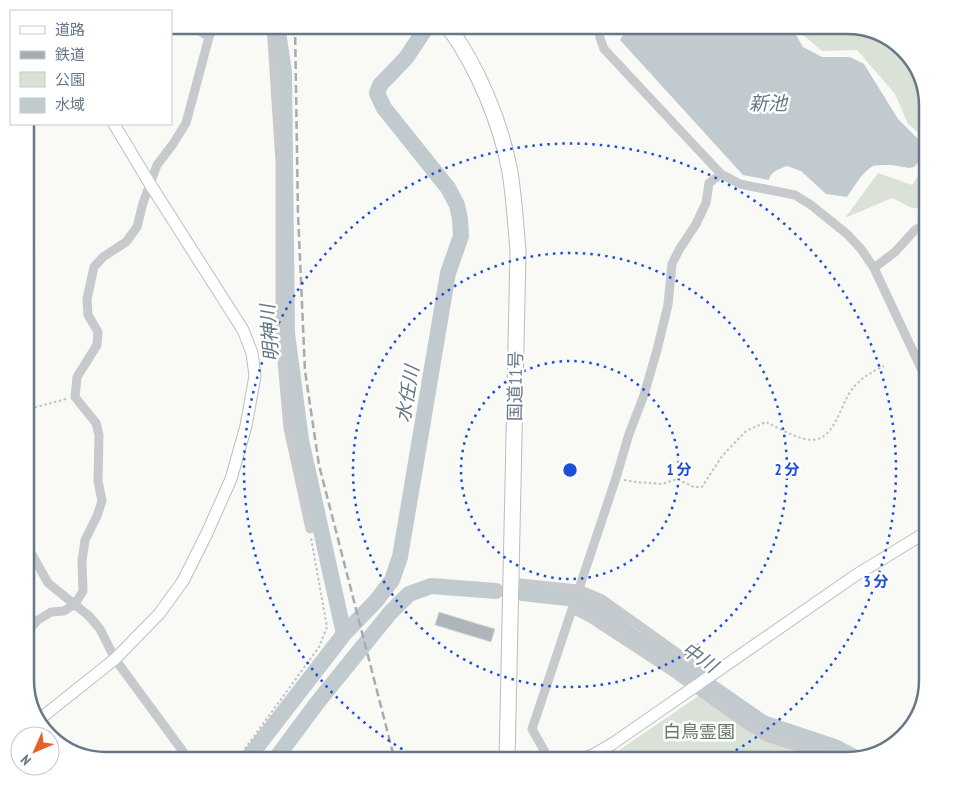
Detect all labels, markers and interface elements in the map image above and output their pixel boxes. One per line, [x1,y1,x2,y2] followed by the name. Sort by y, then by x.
[10,10,172,125] legend
[55,20,85,39] text: 道路
[55,45,85,64] text: 鉄道
[55,70,85,89] text: 公園
[749,91,789,115] water label: 新池
[55,95,85,114] text: 水域
[255,302,283,362] water label: 明神川
[503,351,527,421] street label: 国道11号
[390,362,424,424] water label: 水任川
[666,460,692,479] text: 1 分
[774,460,800,479] text: 2 分
[561,461,579,479] centre of rings
[863,572,889,591] text: 3 分
[678,636,724,679] water label: 中川
[663,720,735,743] park label: 白鳥霊園
[10,726,60,776] north arrow
[17,751,35,769] text: N

